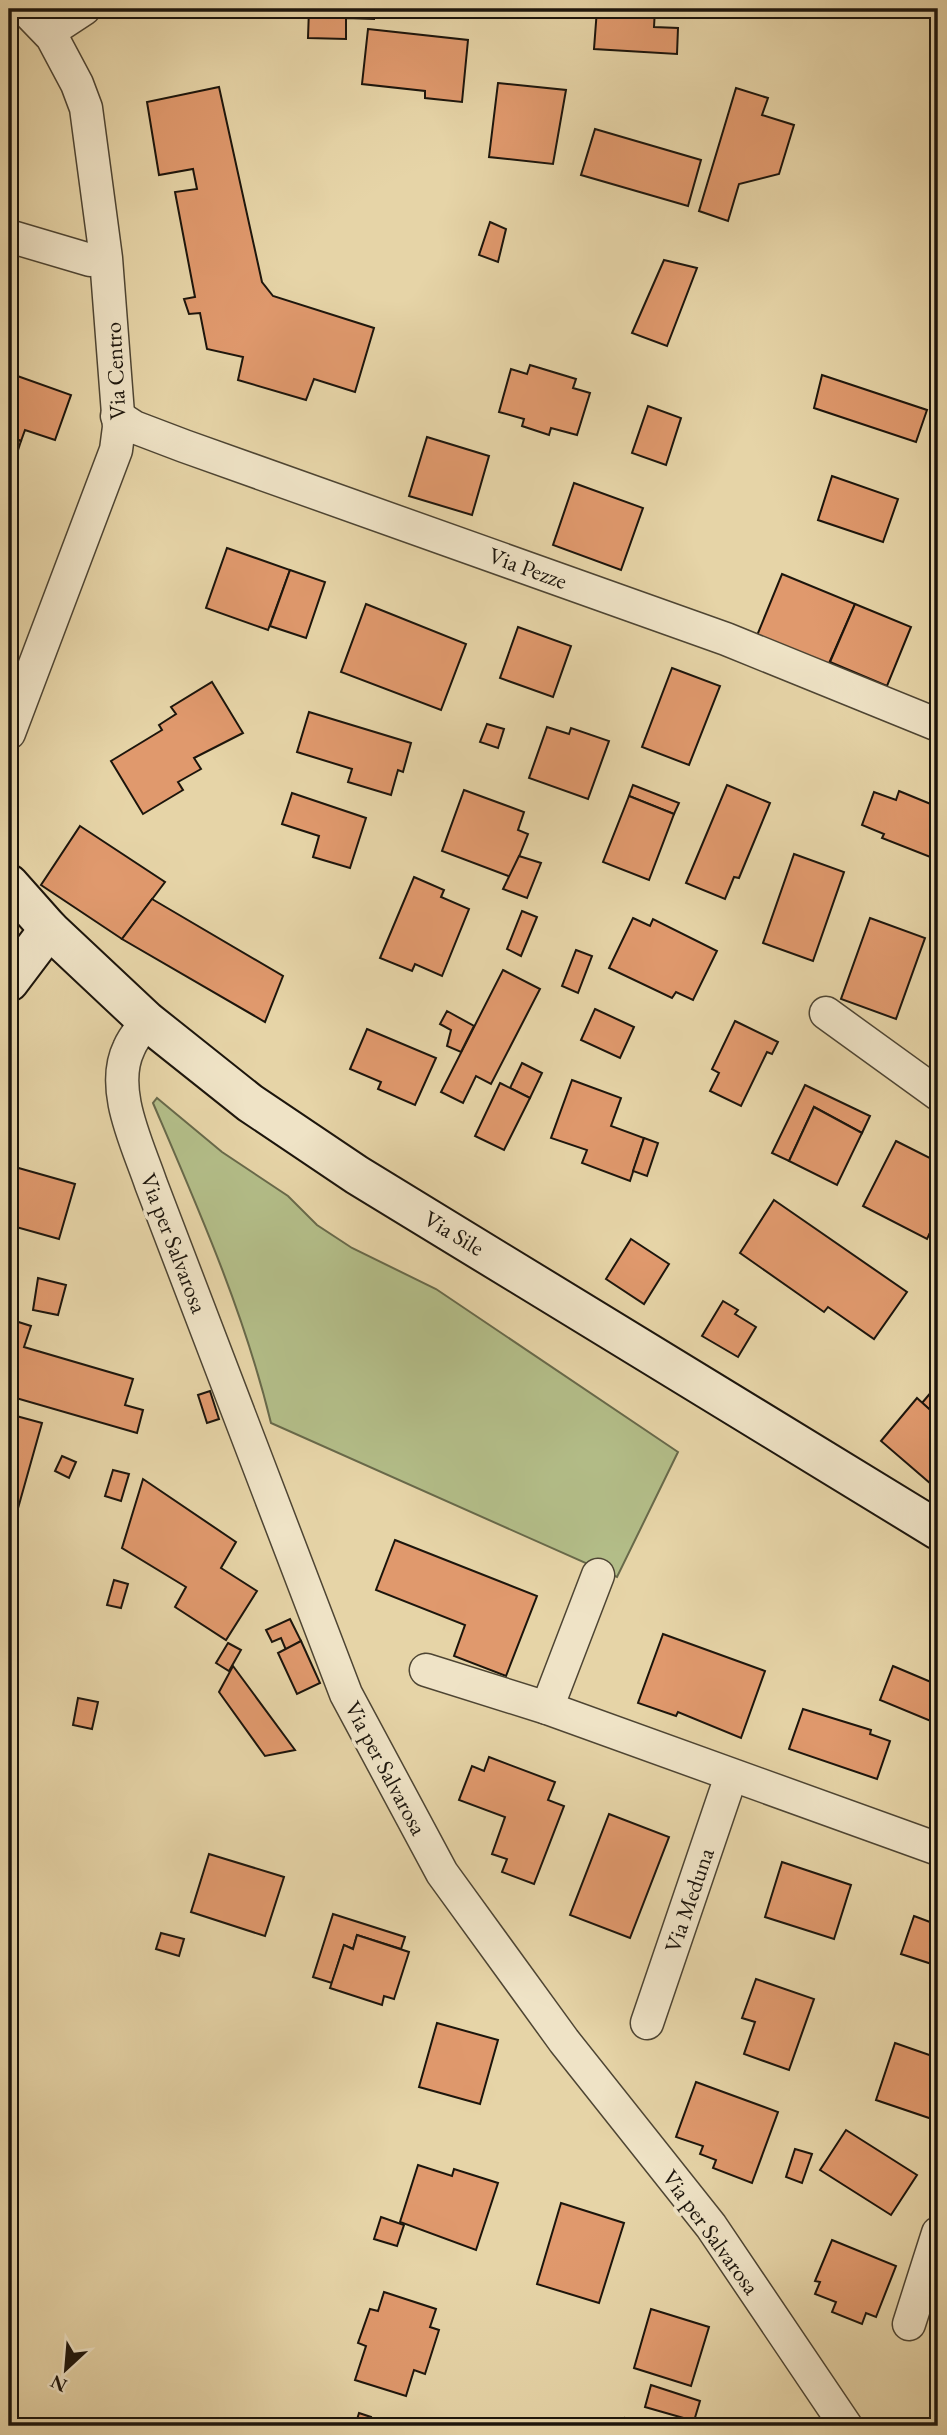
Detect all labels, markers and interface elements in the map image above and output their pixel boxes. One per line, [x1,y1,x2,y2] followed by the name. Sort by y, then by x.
[97,321,133,421] street label: Via Centro
[485,540,571,596] street label: Via Pezze
[134,1169,215,1318] street label: Via per Salvarosa
[418,1203,490,1263] street label: Via Sile
[338,1696,434,1841] street label: Via per Salvarosa
[657,1843,721,1956] street label: Via Meduna
[655,2163,767,2301] street label: Via per Salvarosa
[32,2334,102,2404] north arrow
[46,2369,71,2398] text: N

